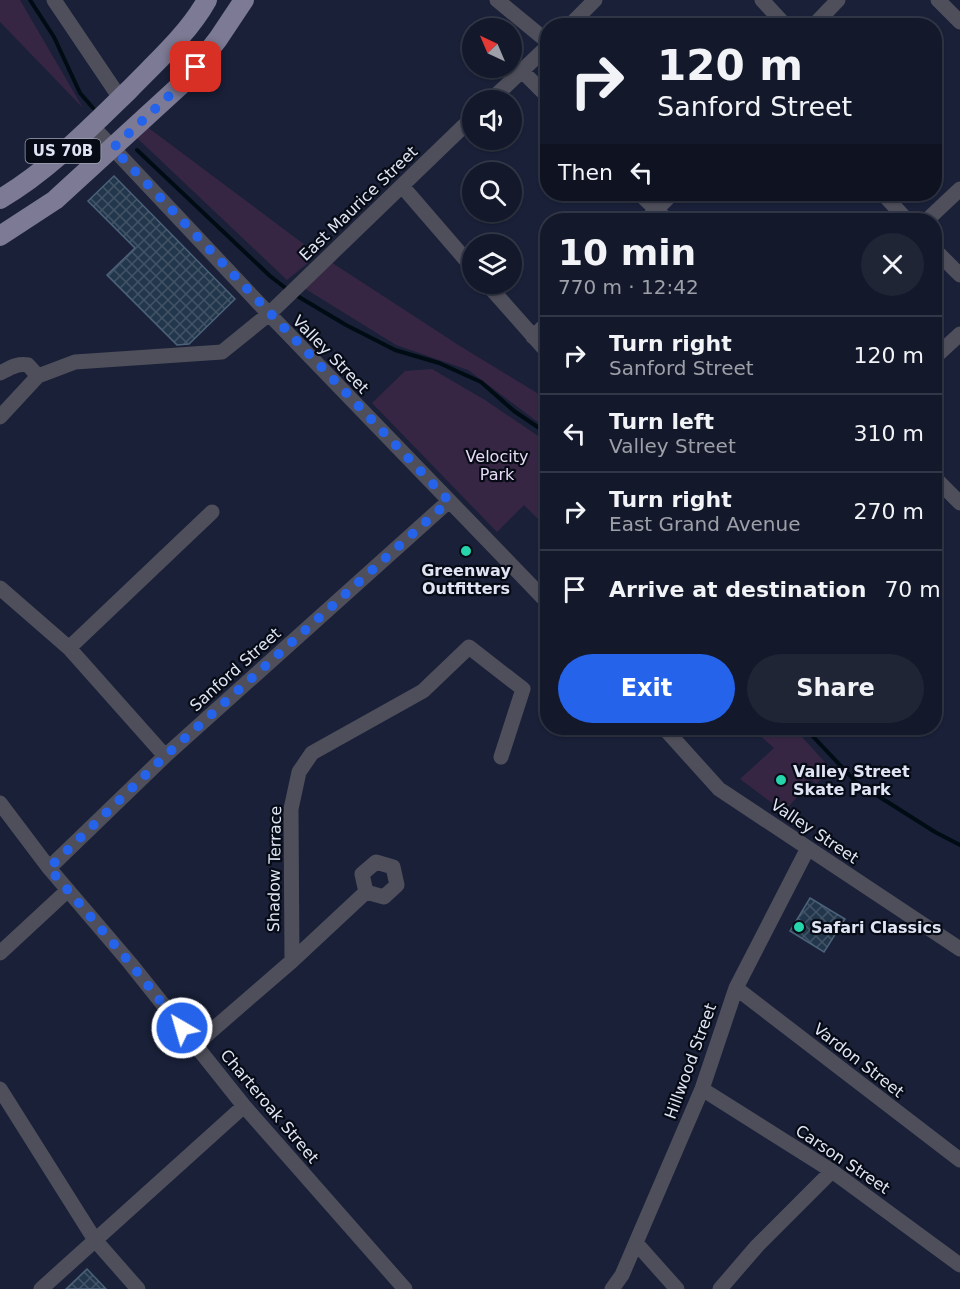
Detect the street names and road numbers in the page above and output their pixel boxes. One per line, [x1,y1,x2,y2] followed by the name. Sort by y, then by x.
[26,139,100,163] road number: US 70B
[295,142,421,265] street label: East Maurice Street
[289,311,373,397] street label: Valley Street
[186,624,285,715] street label: Sanford Street
[767,795,862,868] street label: Valley Street
[264,806,285,932] street label: Shadow Terrace
[661,1001,720,1122] street label: Hillwood Street
[810,1019,908,1102] street label: Vardon Street
[217,1046,323,1167] street label: Charteroak Street
[792,1121,893,1198] street label: Carson Street

